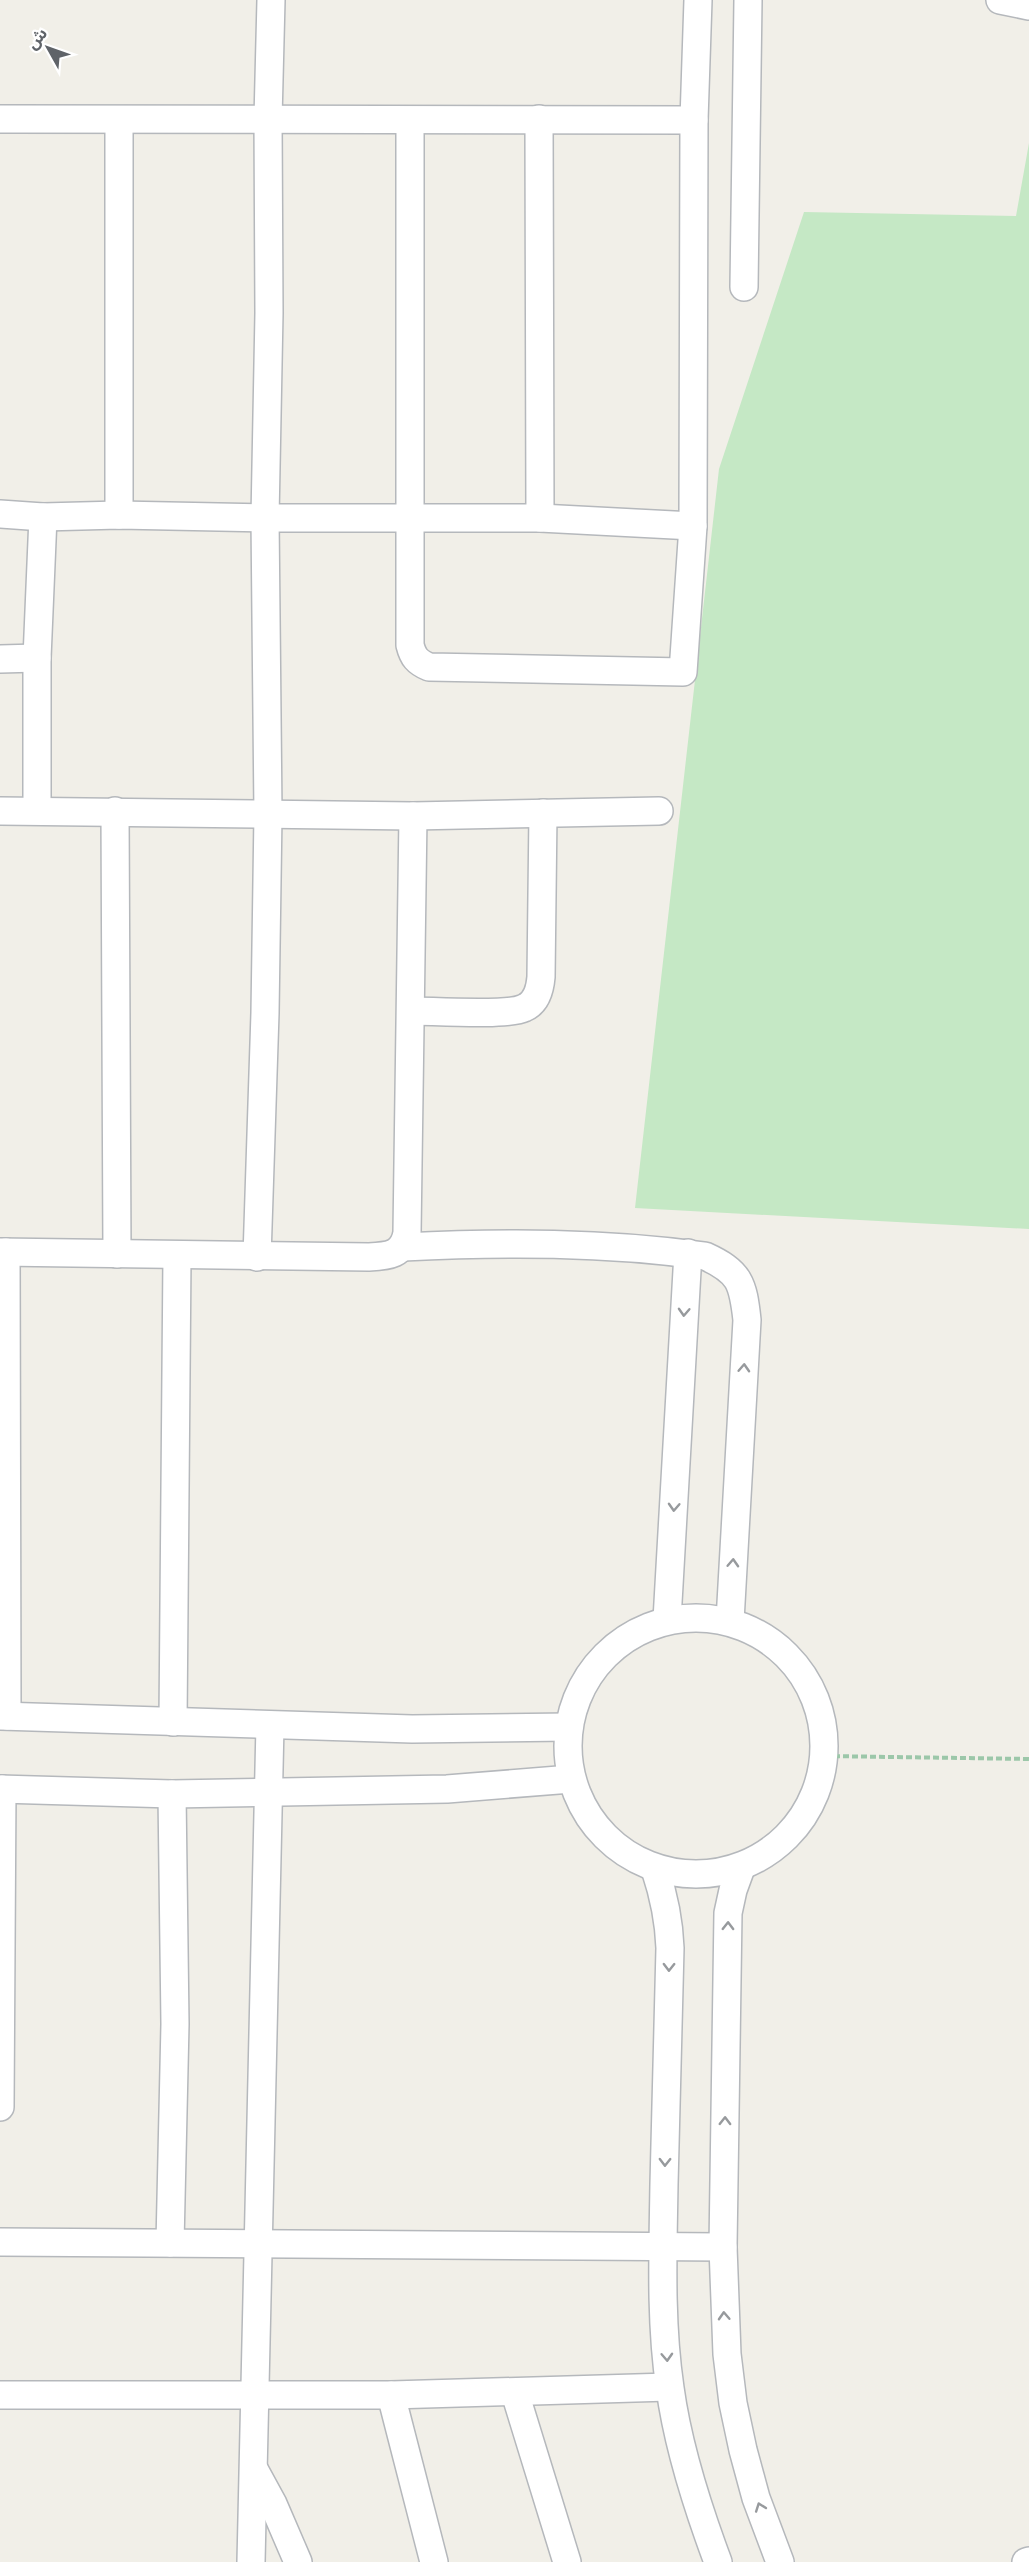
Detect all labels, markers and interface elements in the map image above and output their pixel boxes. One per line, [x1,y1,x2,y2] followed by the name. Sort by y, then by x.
[18,18,78,78] north arrow
[23,24,51,53] text: ش
[678,1307,691,1316] one-way arrow
[738,1364,751,1373] one-way arrow
[667,1502,680,1511] one-way arrow
[727,1558,740,1567] one-way arrow
[722,1922,734,1931] one-way arrow
[663,1963,676,1972] one-way arrow
[719,2117,731,2126] one-way arrow
[659,2158,671,2167] one-way arrow
[718,2312,731,2321] one-way arrow
[660,2353,673,2362] one-way arrow
[754,2502,767,2513] one-way arrow

